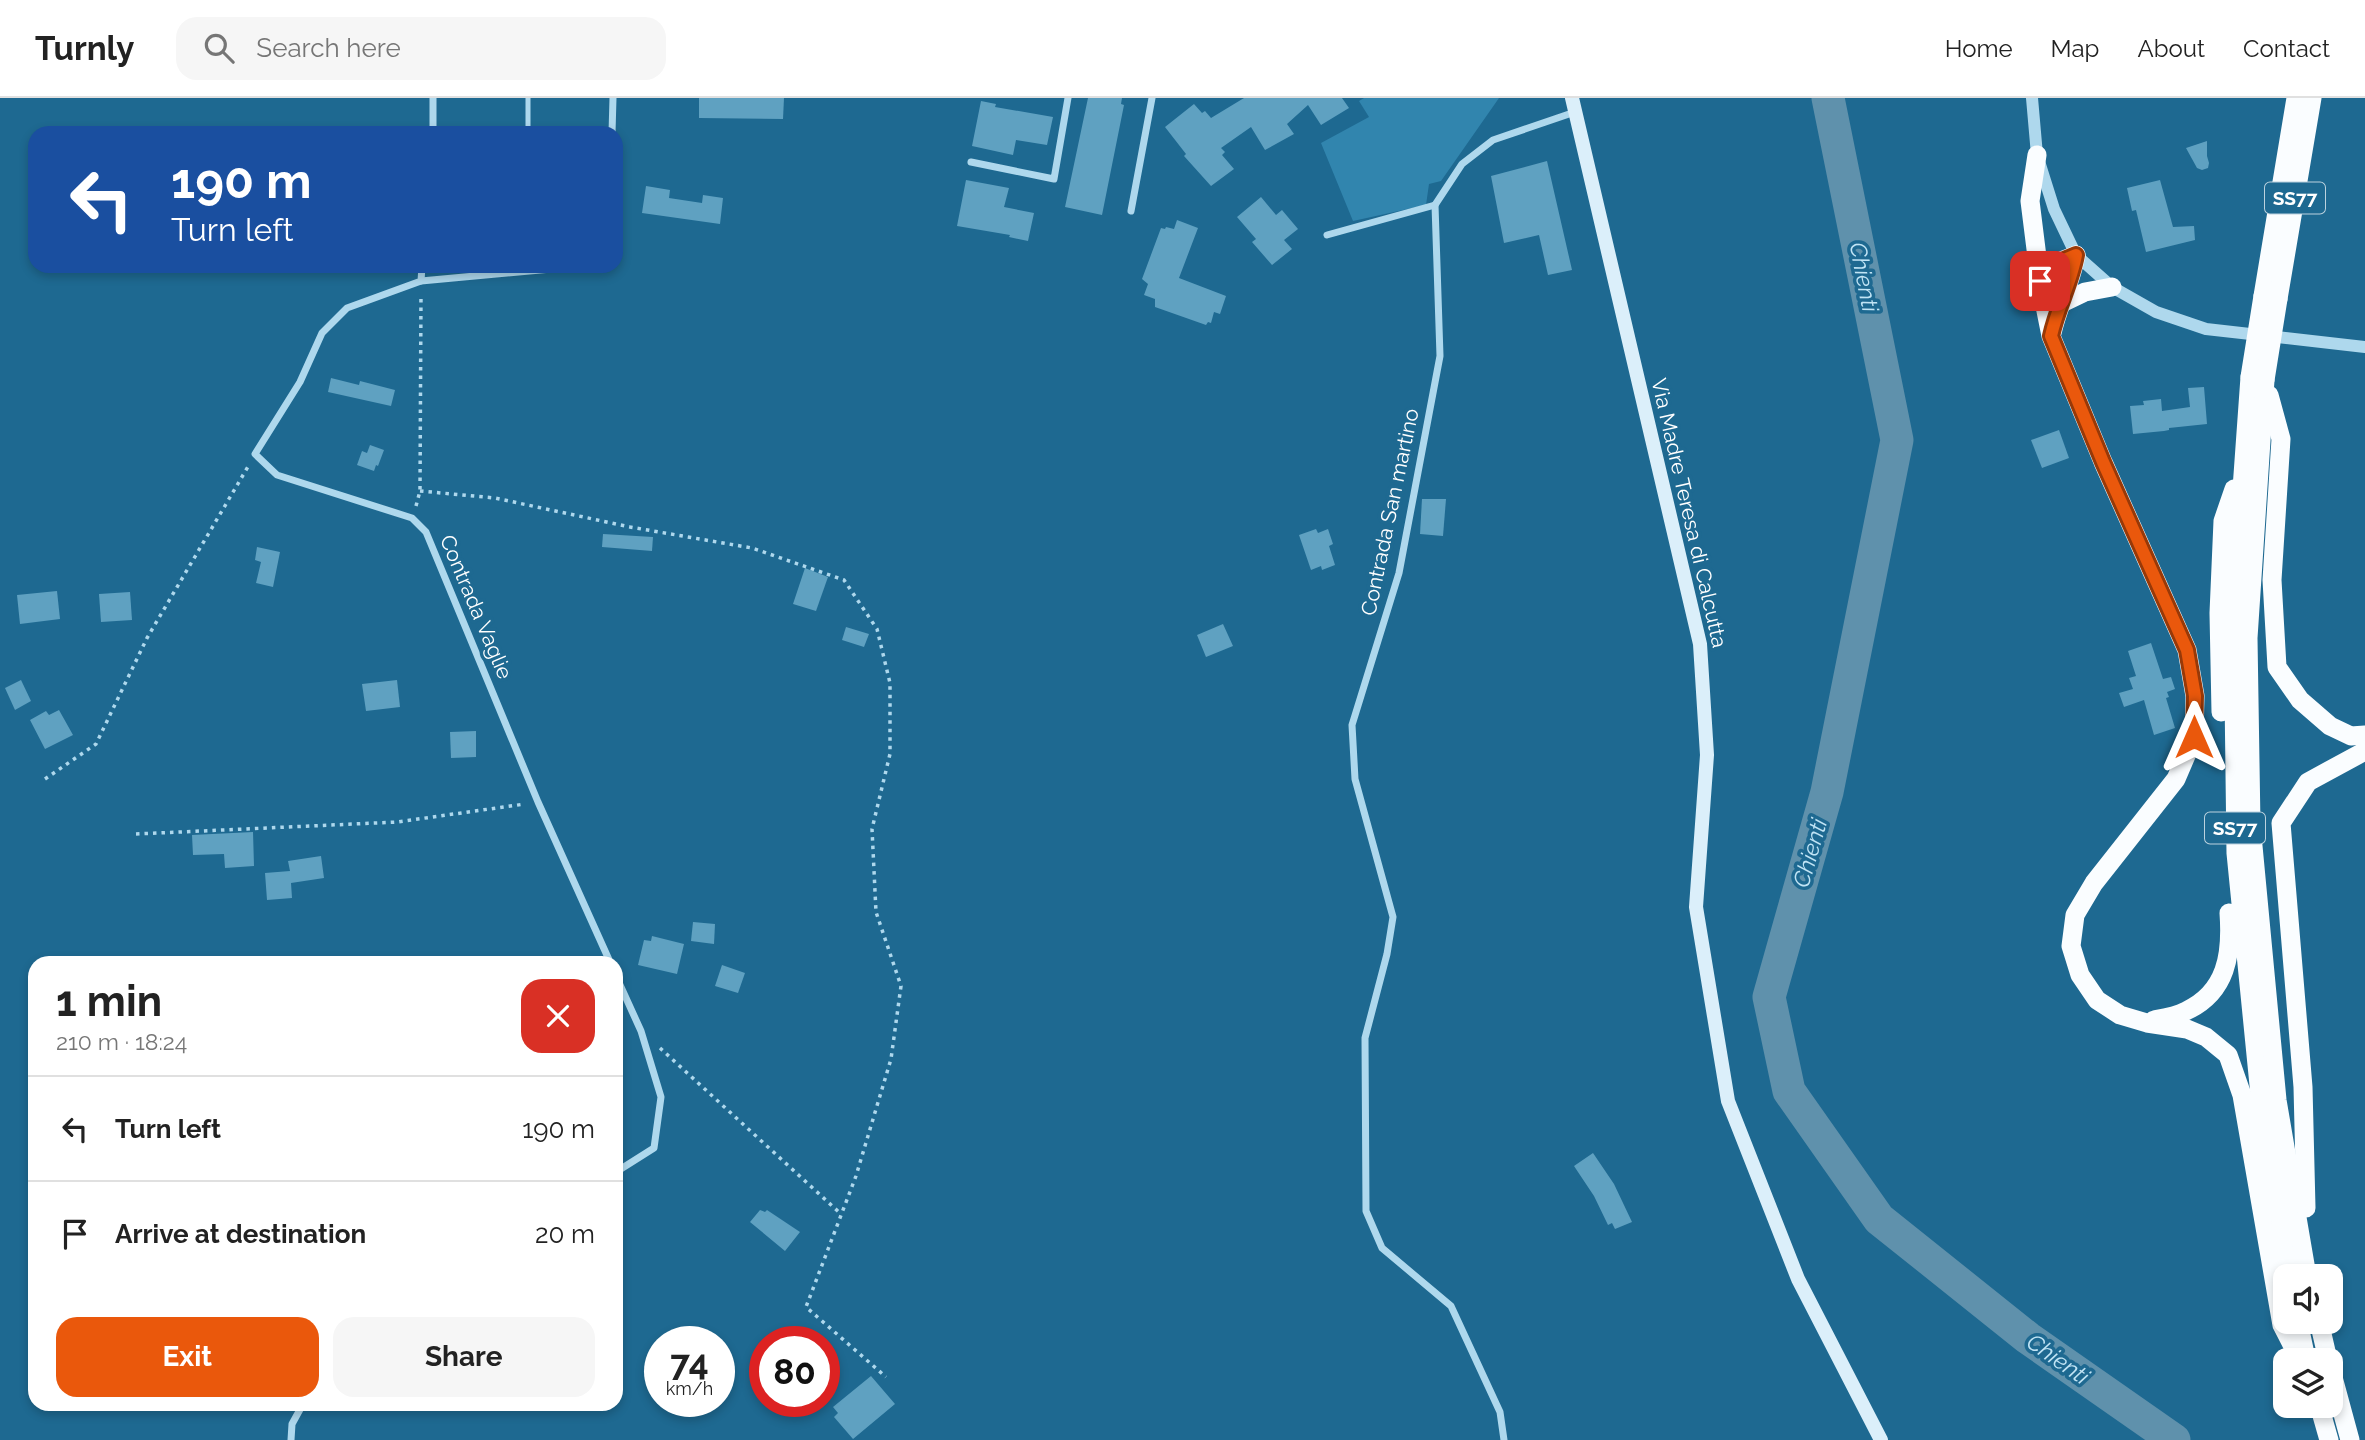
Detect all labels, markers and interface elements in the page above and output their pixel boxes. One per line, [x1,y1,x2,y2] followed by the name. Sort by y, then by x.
[176,17,666,80] search box
[35,29,134,68] text: Turnly
[200,29,238,67] icon: search
[256,33,401,63] text: Search here
[1945,34,2013,63] text: Home
[2051,34,2099,63] text: Map
[2137,34,2205,63] text: About
[2243,34,2330,63] text: Contact
[171,152,312,209] text: 190 m
[56,154,147,245] icon: left
[2265,183,2325,214] road number: SS77
[171,211,293,248] text: Turn left
[1845,240,1885,315] water label: Chienti
[2010,251,2070,311] pin
[2021,262,2059,300] icon: arrive
[1646,376,1733,650] street label: Via Madre Teresa di Calcutta
[1355,406,1424,618] street label: Contrada San martino
[435,531,518,683] street label: Contrada Vaglie
[2157,700,2231,774] position arrow
[2205,813,2265,844] road number: SS77
[1787,814,1832,890] water label: Chienti
[56,977,162,1026] text: 1 min
[521,979,595,1053] button: close
[56,1028,187,1055] text: 210 m · 18:24
[56,1110,94,1148] icon: left
[115,1114,221,1144] text: Turn left
[522,1114,595,1144] text: 190 m
[56,1215,94,1253] icon: arrive
[115,1219,366,1249] text: Arrive at destination
[535,1219,595,1249] text: 20 m
[2273,1264,2343,1418] map controls
[2273,1264,2343,1334] button: sound
[56,1317,319,1397] button: Exit
[333,1317,595,1397] button: Share
[749,1326,840,1417] speed limit sign: 80
[2022,1327,2096,1390] water label: Chienti
[670,1342,709,1383] text: 74
[2273,1348,2343,1418] button: layers
[666,1378,713,1399] text: km/h

